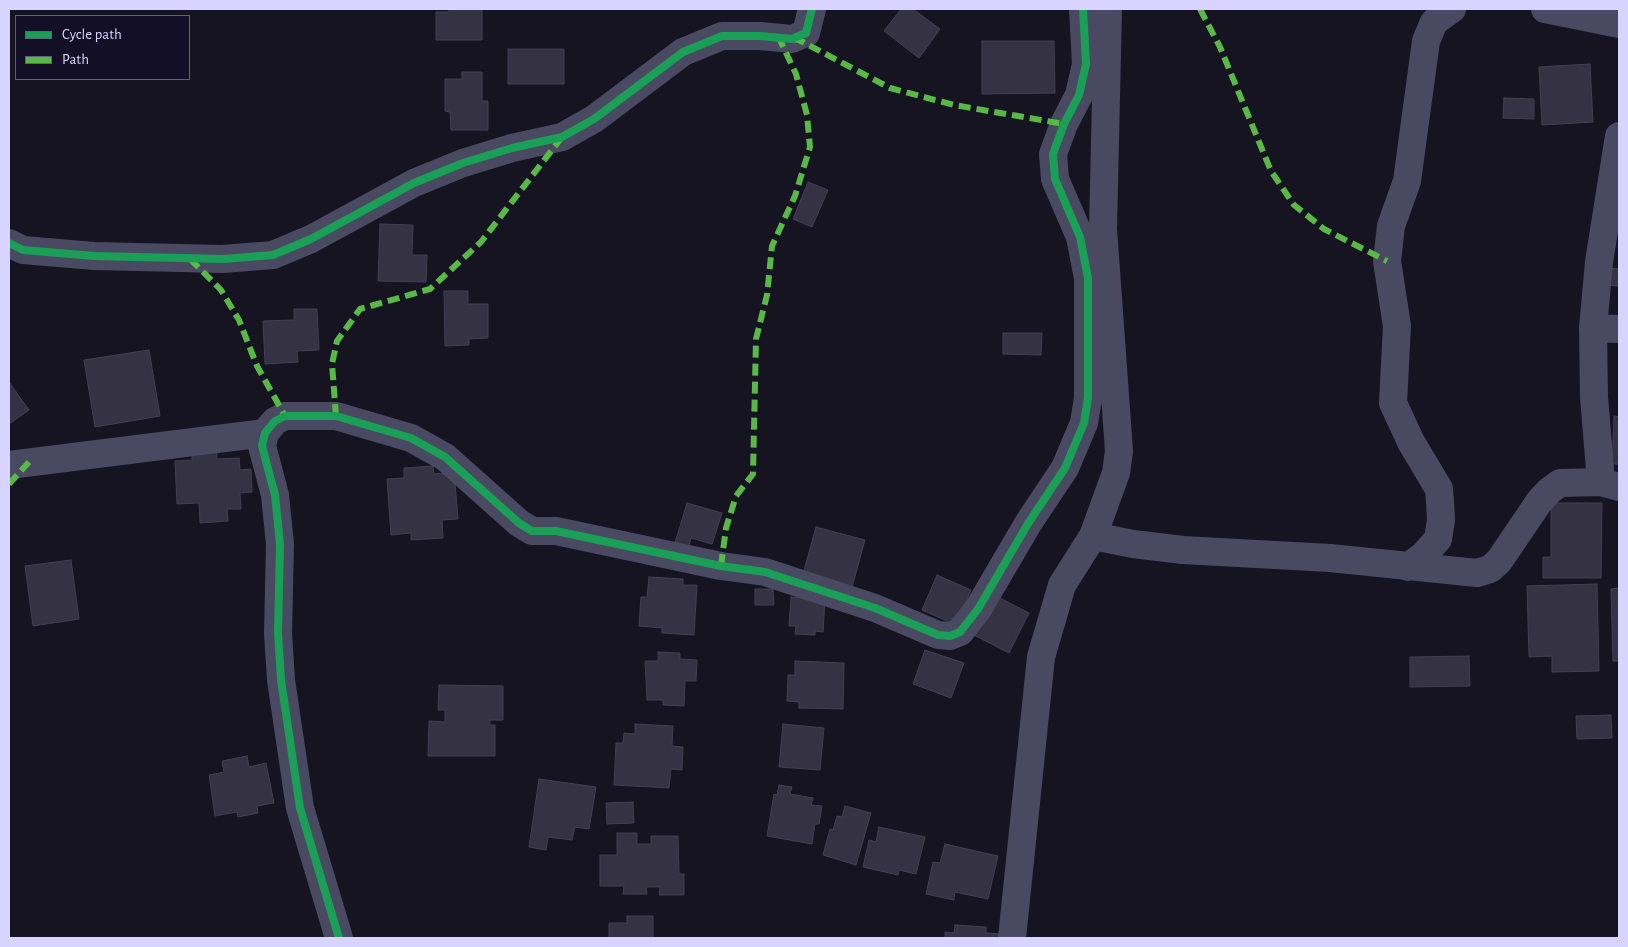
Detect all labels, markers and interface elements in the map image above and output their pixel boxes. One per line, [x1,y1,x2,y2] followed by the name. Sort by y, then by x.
[15,15,190,80] legend
[62,27,122,42] text: Cycle path
[62,52,89,67] text: Path

